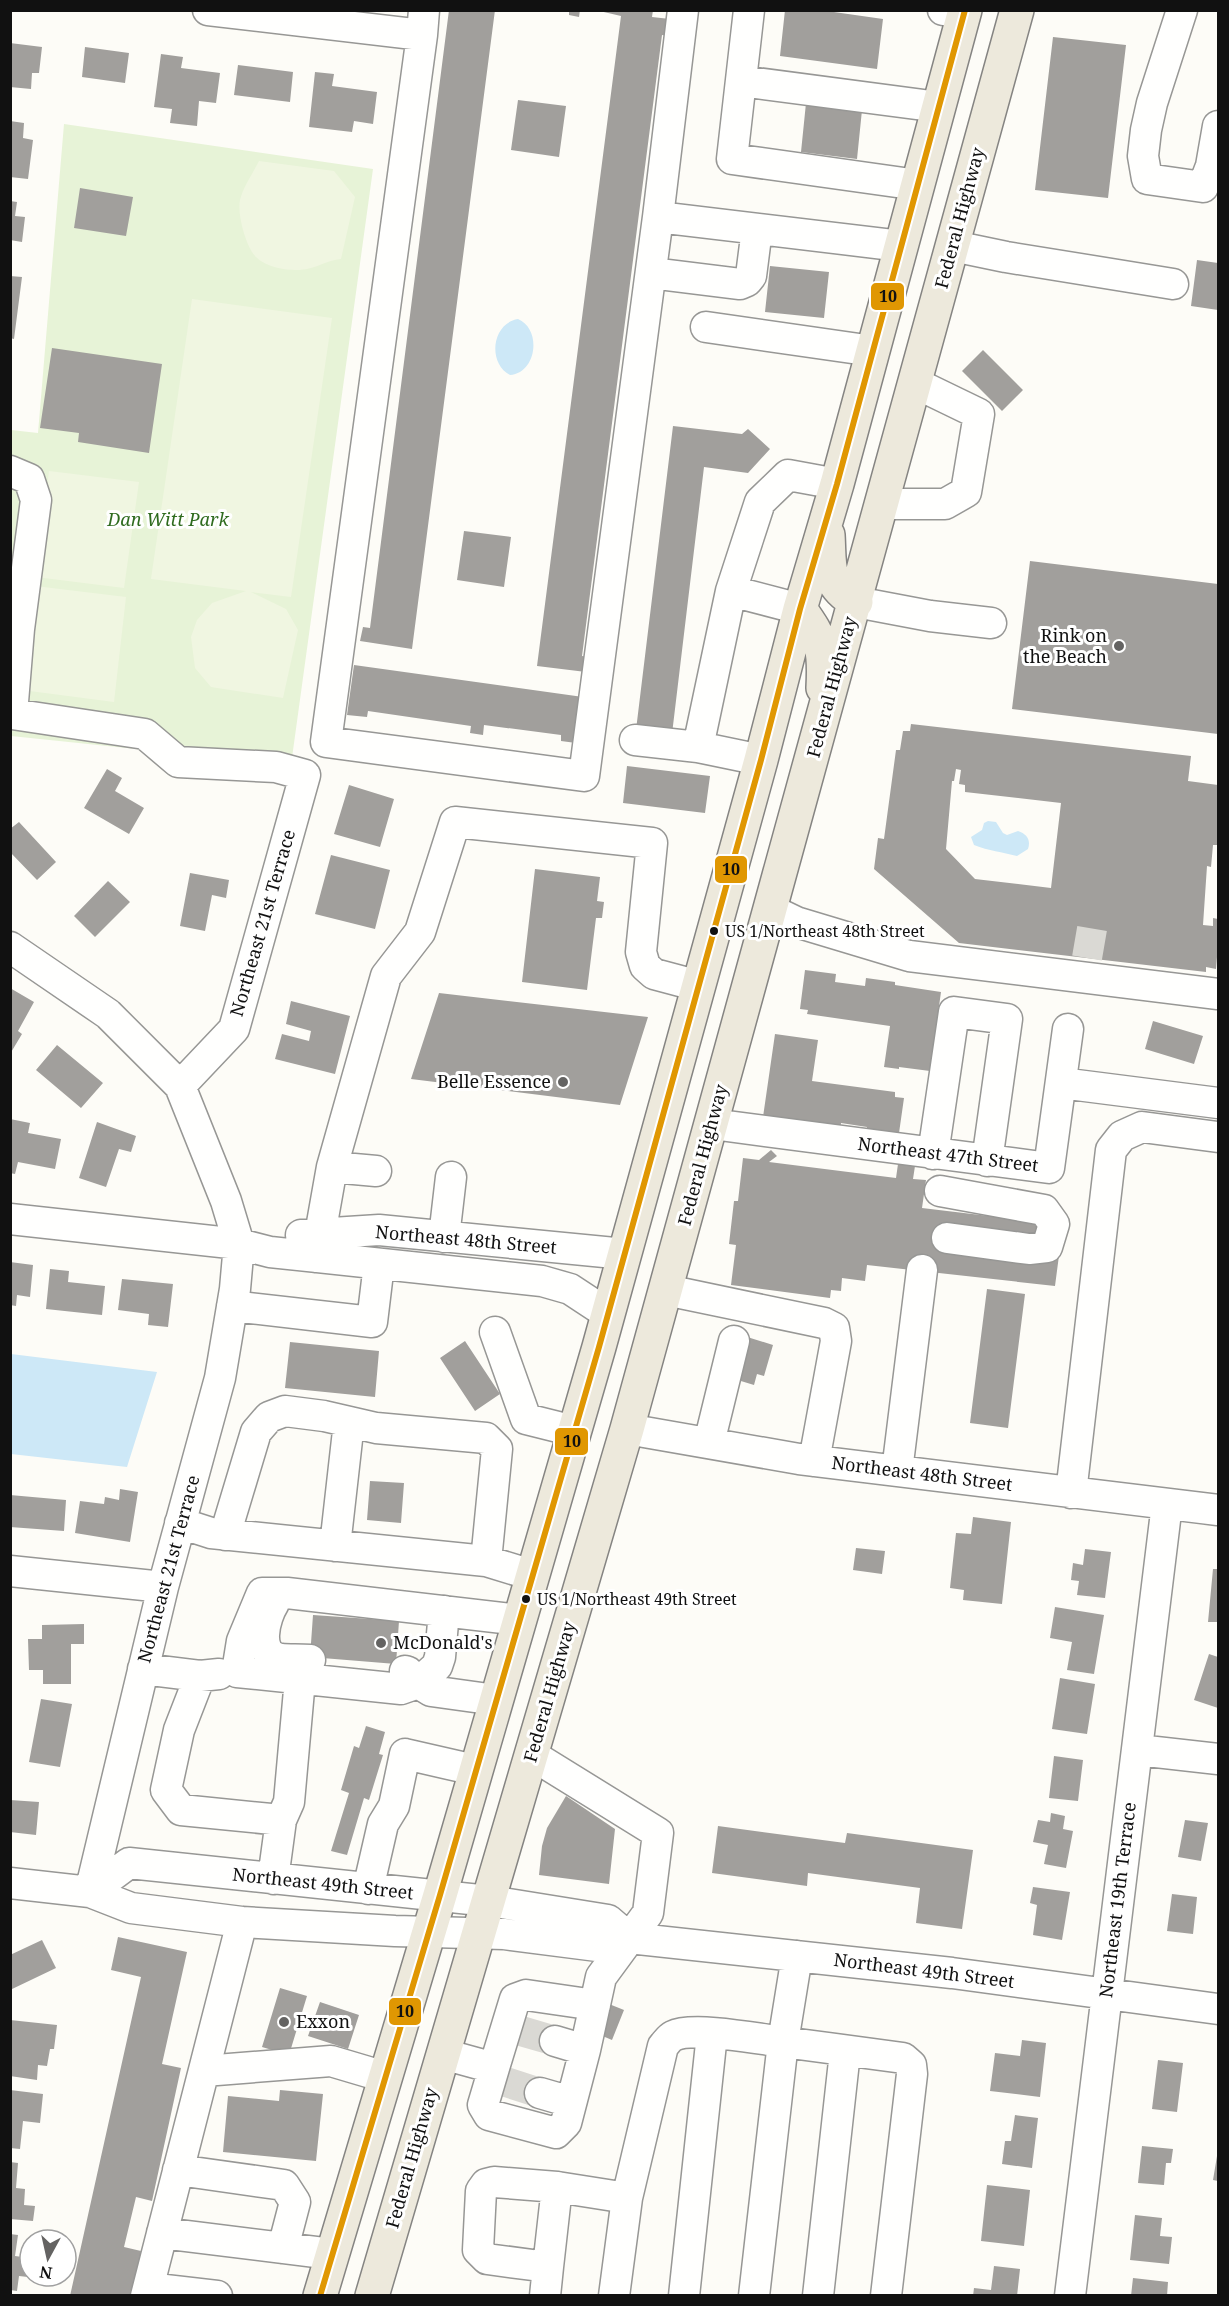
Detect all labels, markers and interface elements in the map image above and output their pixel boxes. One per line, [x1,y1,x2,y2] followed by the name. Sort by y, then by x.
[929,144,990,291] street label: Federal Highway
[870,282,905,311] line badge: 10
[879,285,897,307] text: 10
[106,507,229,531] park label: Dan Witt Park
[801,613,862,760] street label: Federal Highway
[1023,623,1107,668] place label: Rink on the Beach
[1112,639,1126,653] marker: Rink on the Beach
[224,826,300,1019] street label: Northeast 21st Terrace
[714,855,748,884] line badge: 10
[722,858,740,880] text: 10
[725,920,925,942] place label: US 1/Northeast 48th Street
[708,925,720,937] marker: US 1/Northeast 48th Street
[437,1069,551,1093] place label: Belle Essence
[556,1075,570,1089] marker: Belle Essence
[672,1081,733,1228] street label: Federal Highway
[856,1131,1040,1177] street label: Northeast 47th Street
[374,1219,558,1259] street label: Northeast 48th Street
[554,1427,589,1456] line badge: 10
[563,1430,581,1452] text: 10
[830,1450,1014,1496] street label: Northeast 48th Street
[131,1472,205,1665] street label: Northeast 21st Terrace
[537,1588,737,1610] place label: US 1/Northeast 49th Street
[520,1593,532,1605] marker: US 1/Northeast 49th Street
[517,1618,581,1765] street label: Federal Highway
[393,1630,493,1654] place label: McDonald's
[374,1636,388,1650] marker: McDonald's
[1093,1801,1141,1999] street label: Northeast 19th Terrace
[231,1862,415,1904] street label: Northeast 49th Street
[832,1947,1016,1993] street label: Northeast 49th Street
[388,1997,422,2026] line badge: 10
[396,2000,414,2022] text: 10
[296,2009,350,2033] place label: Exxon
[277,2015,291,2029] marker: Exxon
[379,2084,443,2231] street label: Federal Highway
[18,2228,78,2288] north arrow
[38,2261,54,2285] text: N

